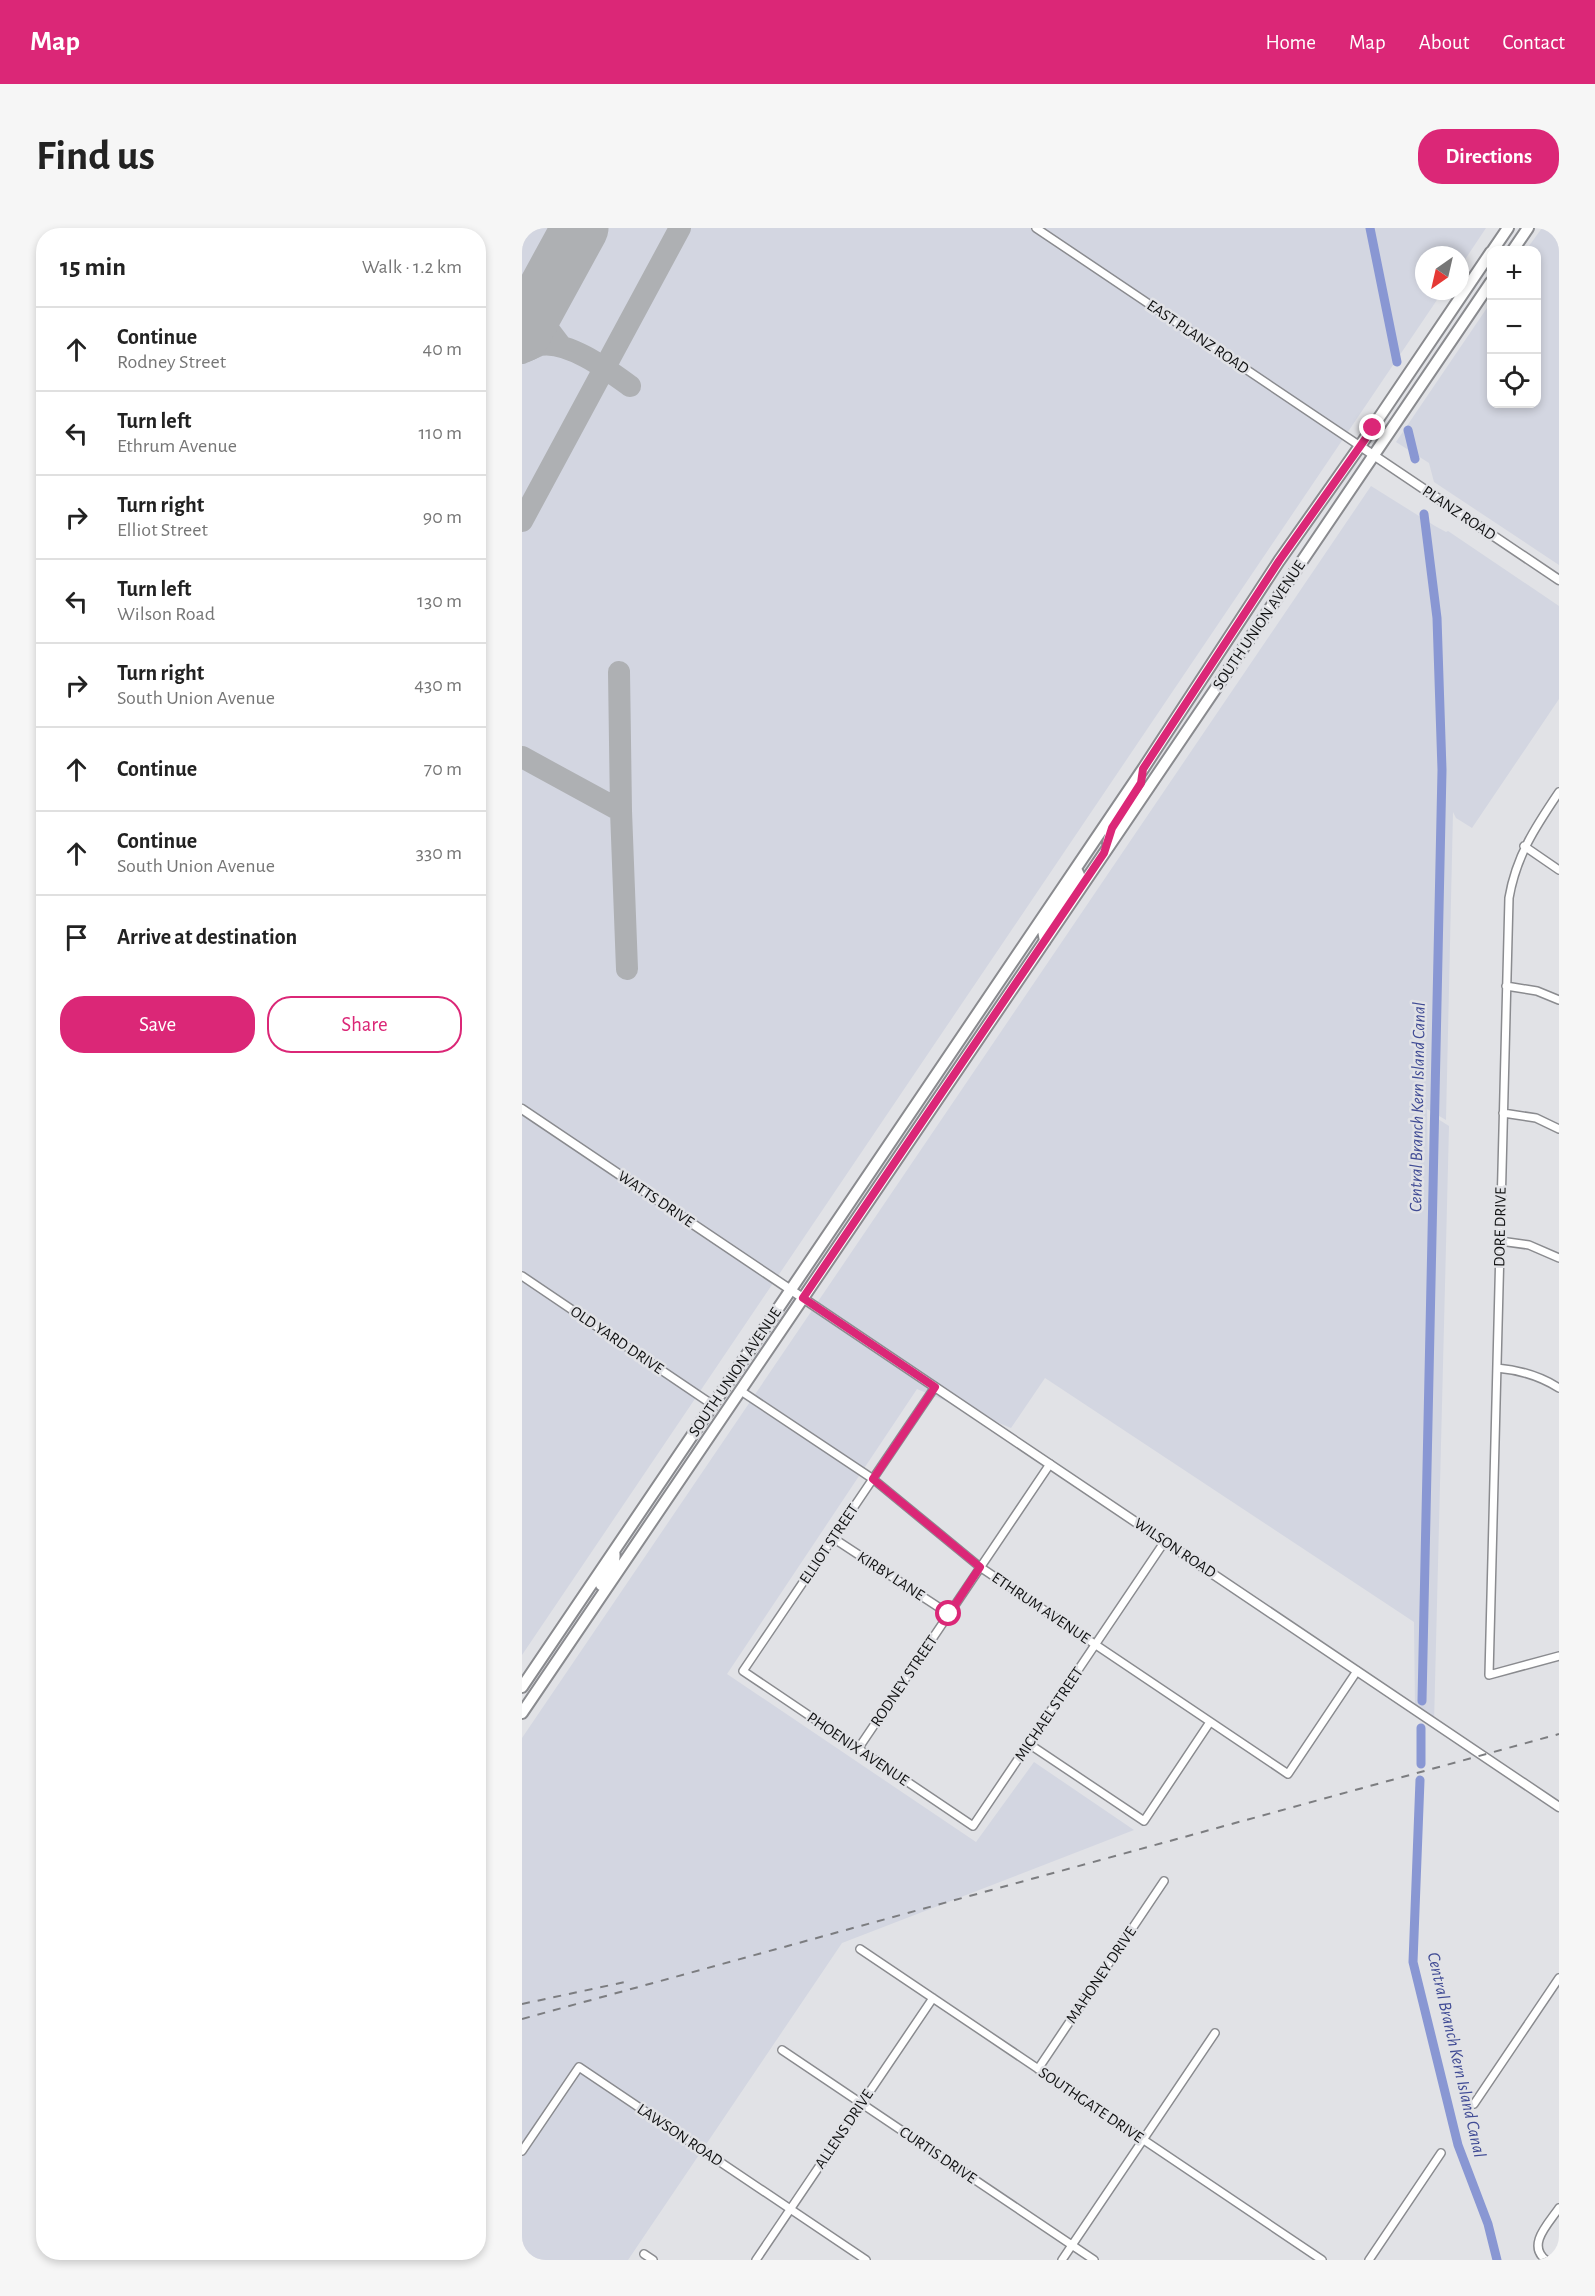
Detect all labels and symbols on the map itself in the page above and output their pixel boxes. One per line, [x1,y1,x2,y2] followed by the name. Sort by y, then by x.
[1415,246,1469,300] north arrow
[1144,297,1252,377] street label: EAST PLANZ ROAD
[1359,414,1385,440] route end
[1420,483,1498,543] street label: PLANZ ROAD
[1210,557,1308,693] street label: SOUTH UNION AVENUE
[1407,1002,1429,1212] water label: Central Branch Kern Island Canal
[615,1168,697,1230] street label: WATTS DRIVE
[1491,1187,1509,1267] street label: DORE DRIVE
[568,1303,667,1377] street label: OLD YARD DRIVE
[686,1304,784,1440] street label: SOUTH UNION AVENUE
[797,1501,862,1587] street label: ELLIOT STREET
[1131,1515,1219,1581] street label: WILSON ROAD
[855,1549,928,1604] street label: KIRBY LANE
[989,1569,1093,1647] street label: ETHRUM AVENUE
[935,1600,961,1626] route start
[868,1632,940,1730] street label: RODNEY STREET
[1012,1664,1086,1764] street label: MICHAEL STREET
[804,1709,912,1789] street label: PHOENIX AVENUE
[1063,1924,1139,2026] street label: MAHONEY DRIVE
[1424,1951,1488,2159] water label: Central Branch Kern Island Canal
[1036,2064,1146,2146] street label: SOUTHGATE DRIVE
[812,2086,876,2171] street label: ALLENS DRIVE
[634,2101,726,2169] street label: LAWSON ROAD
[897,2124,980,2187] street label: CURTIS DRIVE

